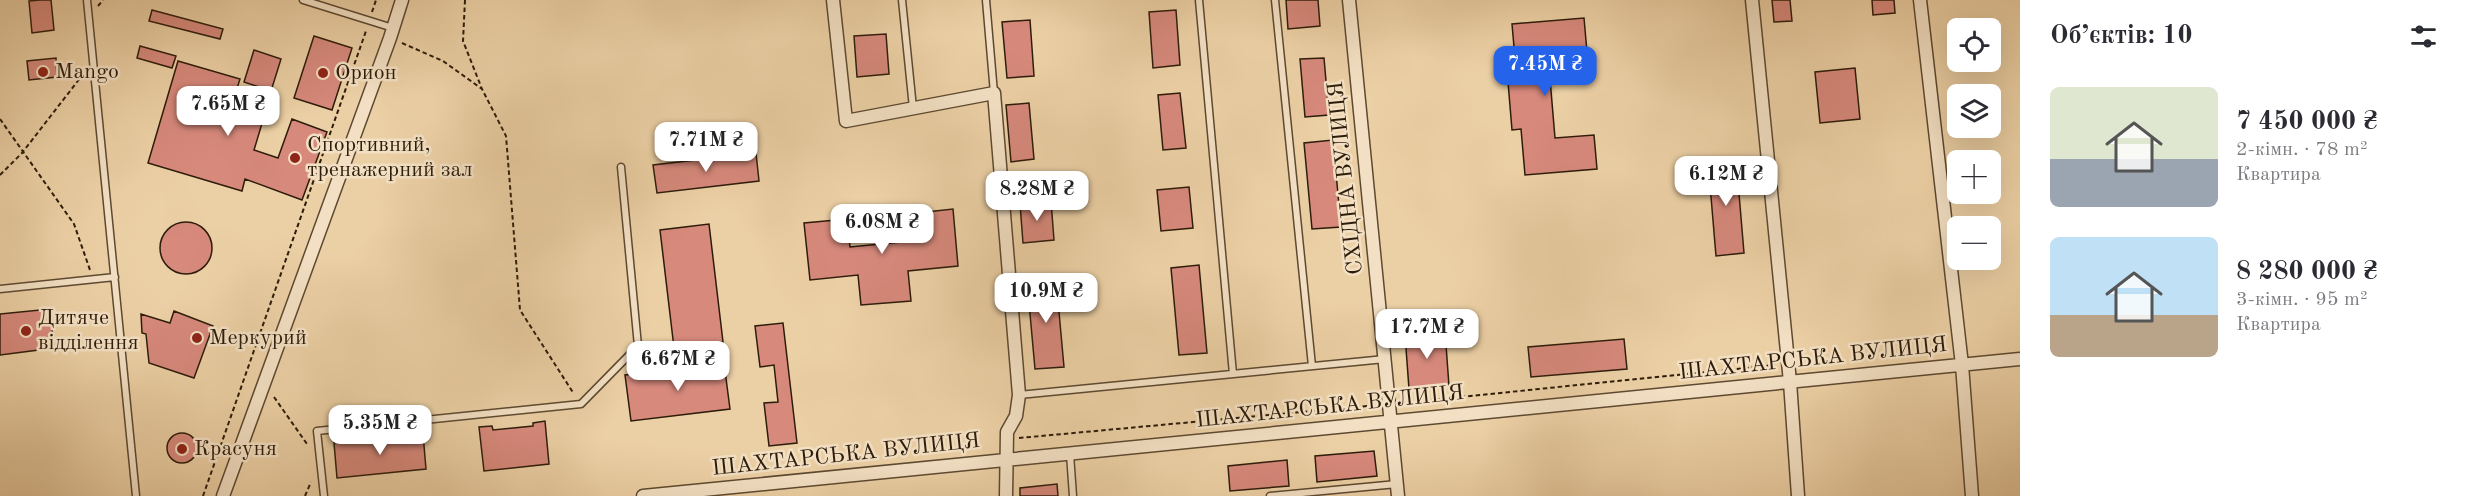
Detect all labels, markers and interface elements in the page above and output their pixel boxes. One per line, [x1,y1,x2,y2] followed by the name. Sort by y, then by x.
[1947,18,2001,270] map controls
[1947,18,2001,72] button: locate
[2407,20,2440,53] icon: filters
[2050,23,2192,49] text: Об’єктів: 10
[1490,46,1600,97] pin: 7.45M ₴
[1508,55,1582,75] text: 7.45M ₴
[55,61,119,83] place label: Mango
[335,62,397,84] place label: Орион
[36,65,50,79] marker: Mango
[316,66,330,80] marker: Орион
[1325,80,1367,276] street label: СХІДНА ВУЛИЦЯ
[1947,84,2001,138] button: layers
[173,86,283,137] pin: 7.65M ₴
[191,95,265,115] text: 7.65M ₴
[2236,109,2378,135] text: 7 450 000 ₴
[2098,111,2170,183] icon: home
[651,122,761,173] pin: 7.71M ₴
[669,131,743,151] text: 7.71M ₴
[307,134,473,181] place label: Спортивний, тренажерний зал
[2236,140,2368,160] text: 2-кімн. · 78 m²
[1947,150,2001,204] button: +
[288,151,302,165] marker: Спортивний, тренажерний зал
[1671,156,1781,207] pin: 6.12M ₴
[1689,165,1763,185] text: 6.12M ₴
[2236,165,2321,185] text: Квартира
[982,171,1092,222] pin: 8.28M ₴
[1000,180,1074,200] text: 8.28M ₴
[827,204,937,255] pin: 6.08M ₴
[845,213,919,233] text: 6.08M ₴
[1947,216,2001,270] button: −
[2236,259,2378,285] text: 8 280 000 ₴
[2098,261,2170,333] icon: home
[991,273,1101,324] pin: 10.9M ₴
[1009,282,1083,302] text: 10.9M ₴
[2236,290,2368,310] text: 3-кімн. · 95 m²
[38,307,139,354] place label: Дитяче відділення
[1372,309,1482,360] pin: 17.7M ₴
[2236,315,2321,335] text: Квартира
[1390,318,1464,338] text: 17.7M ₴
[19,324,33,338] marker: Дитяче відділення
[209,327,307,349] place label: Меркурий
[190,331,204,345] marker: Меркурий
[1678,334,1948,384] street label: ШАХТАРСЬКА ВУЛИЦЯ
[623,341,733,392] pin: 6.67M ₴
[641,350,715,370] text: 6.67M ₴
[1195,382,1465,432] street label: ШАХТАРСЬКА ВУЛИЦЯ
[325,405,435,456] pin: 5.35M ₴
[343,414,417,434] text: 5.35M ₴
[711,430,981,480] street label: ШАХТАРСЬКА ВУЛИЦЯ
[194,438,277,460] place label: Красуня
[175,442,189,456] marker: Красуня

